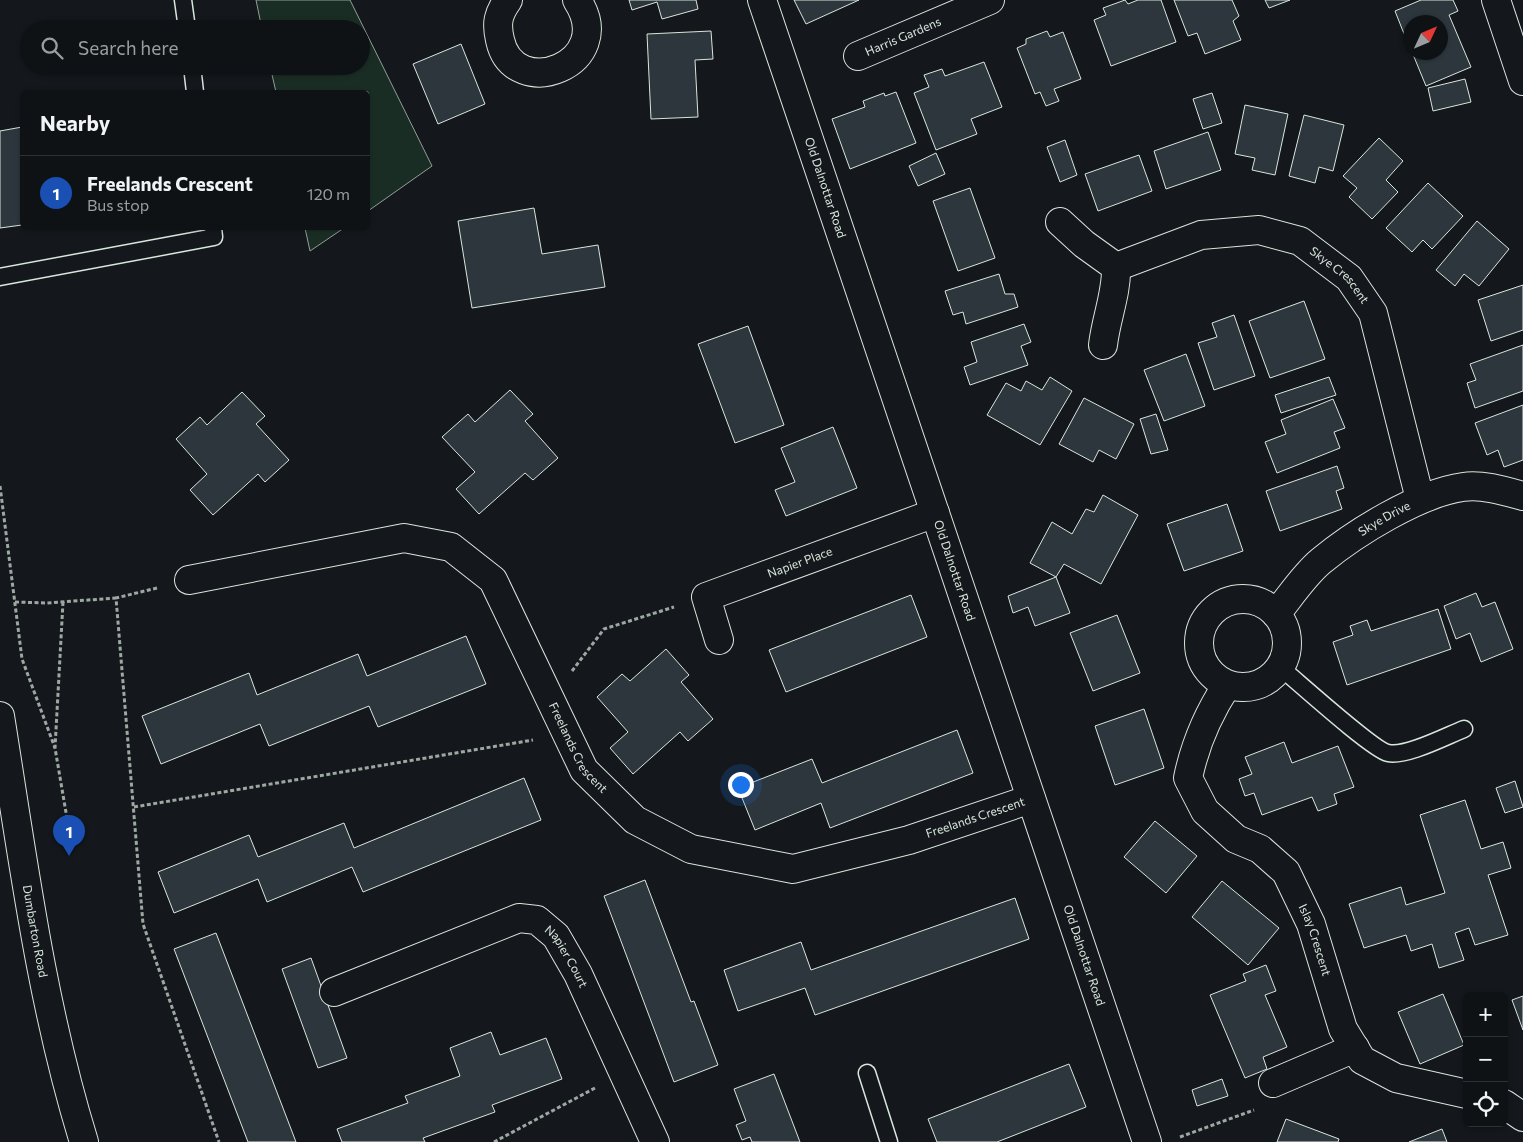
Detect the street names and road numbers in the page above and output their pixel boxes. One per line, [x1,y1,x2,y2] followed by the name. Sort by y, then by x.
[863,14,943,58] street label: Harris Gardens
[803,135,850,240] street label: Old Dalnottar Road
[1308,243,1372,306] street label: Skye Crescent
[1355,498,1412,538] street label: Skye Drive
[932,518,979,622] street label: Old Dalnottar Road
[765,543,834,580] street label: Napier Place
[547,700,611,795] street label: Freelands Crescent
[924,794,1026,840] street label: Freelands Crescent
[21,884,51,978] street label: Dumbarton Road
[1296,901,1334,977] street label: Islay Crescent
[1061,903,1108,1007] street label: Old Dalnottar Road
[542,922,591,990] street label: Napier Court

